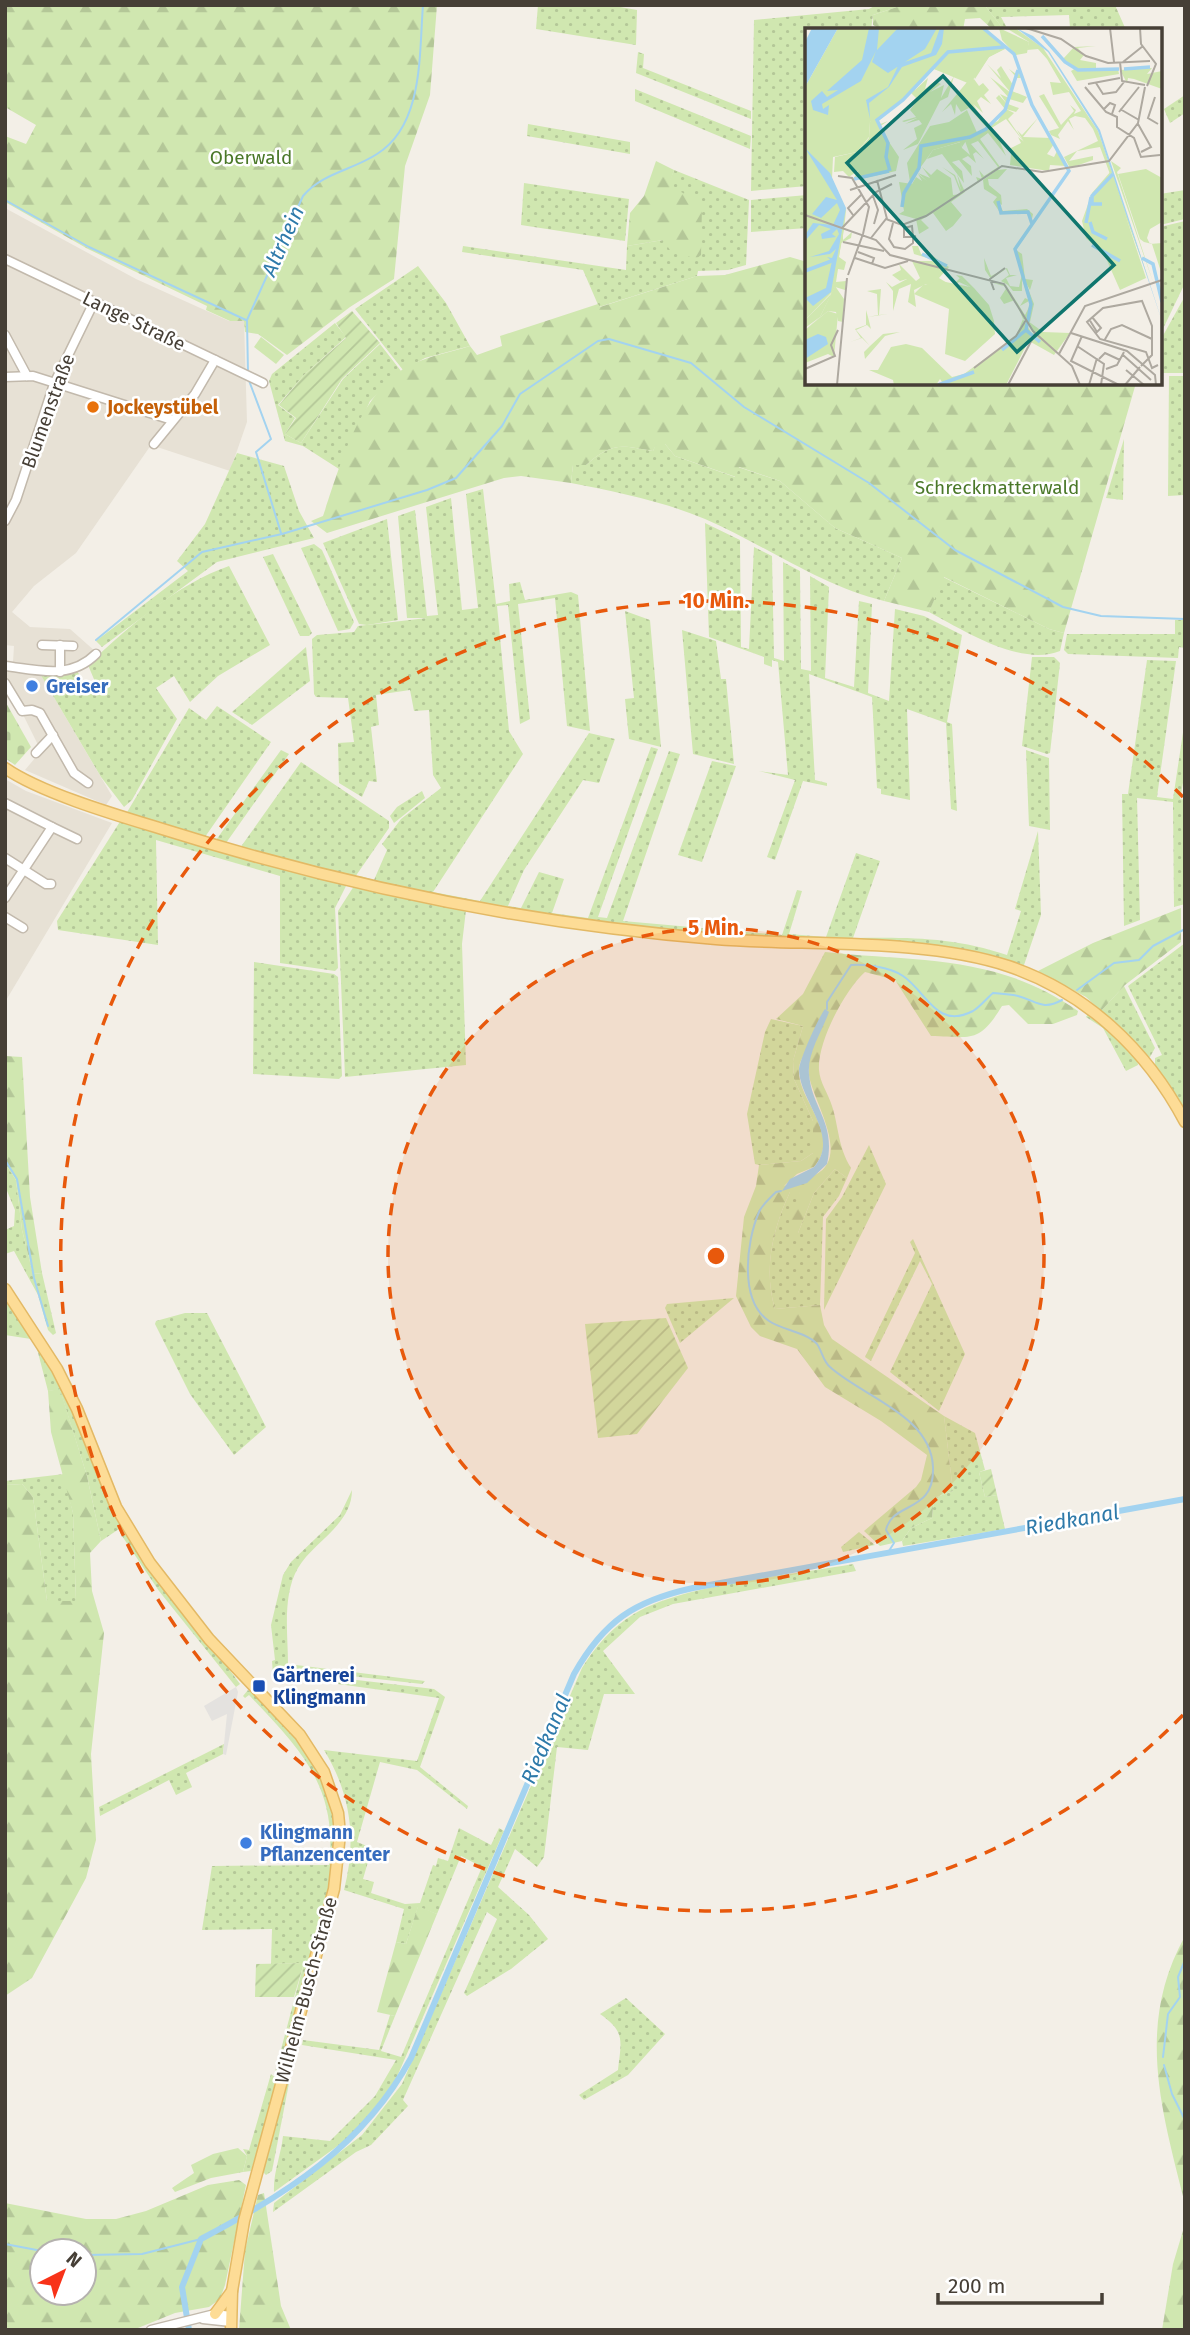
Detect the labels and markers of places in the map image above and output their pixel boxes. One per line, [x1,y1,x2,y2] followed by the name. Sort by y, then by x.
[106,396,219,419] place label: Jockeystübel
[85,399,101,415] marker: Jockeystübel
[46,675,109,698] place label: Greiser
[24,678,40,694] marker: Greiser
[704,1244,728,1268] centre of rings
[273,1664,366,1709] place label: Gärtnerei Klingmann
[251,1678,267,1694] marker: Gärtnerei Klingmann
[260,1821,390,1866] place label: Klingmann Pflanzencenter
[238,1835,254,1851] marker: Klingmann Pflanzencenter

